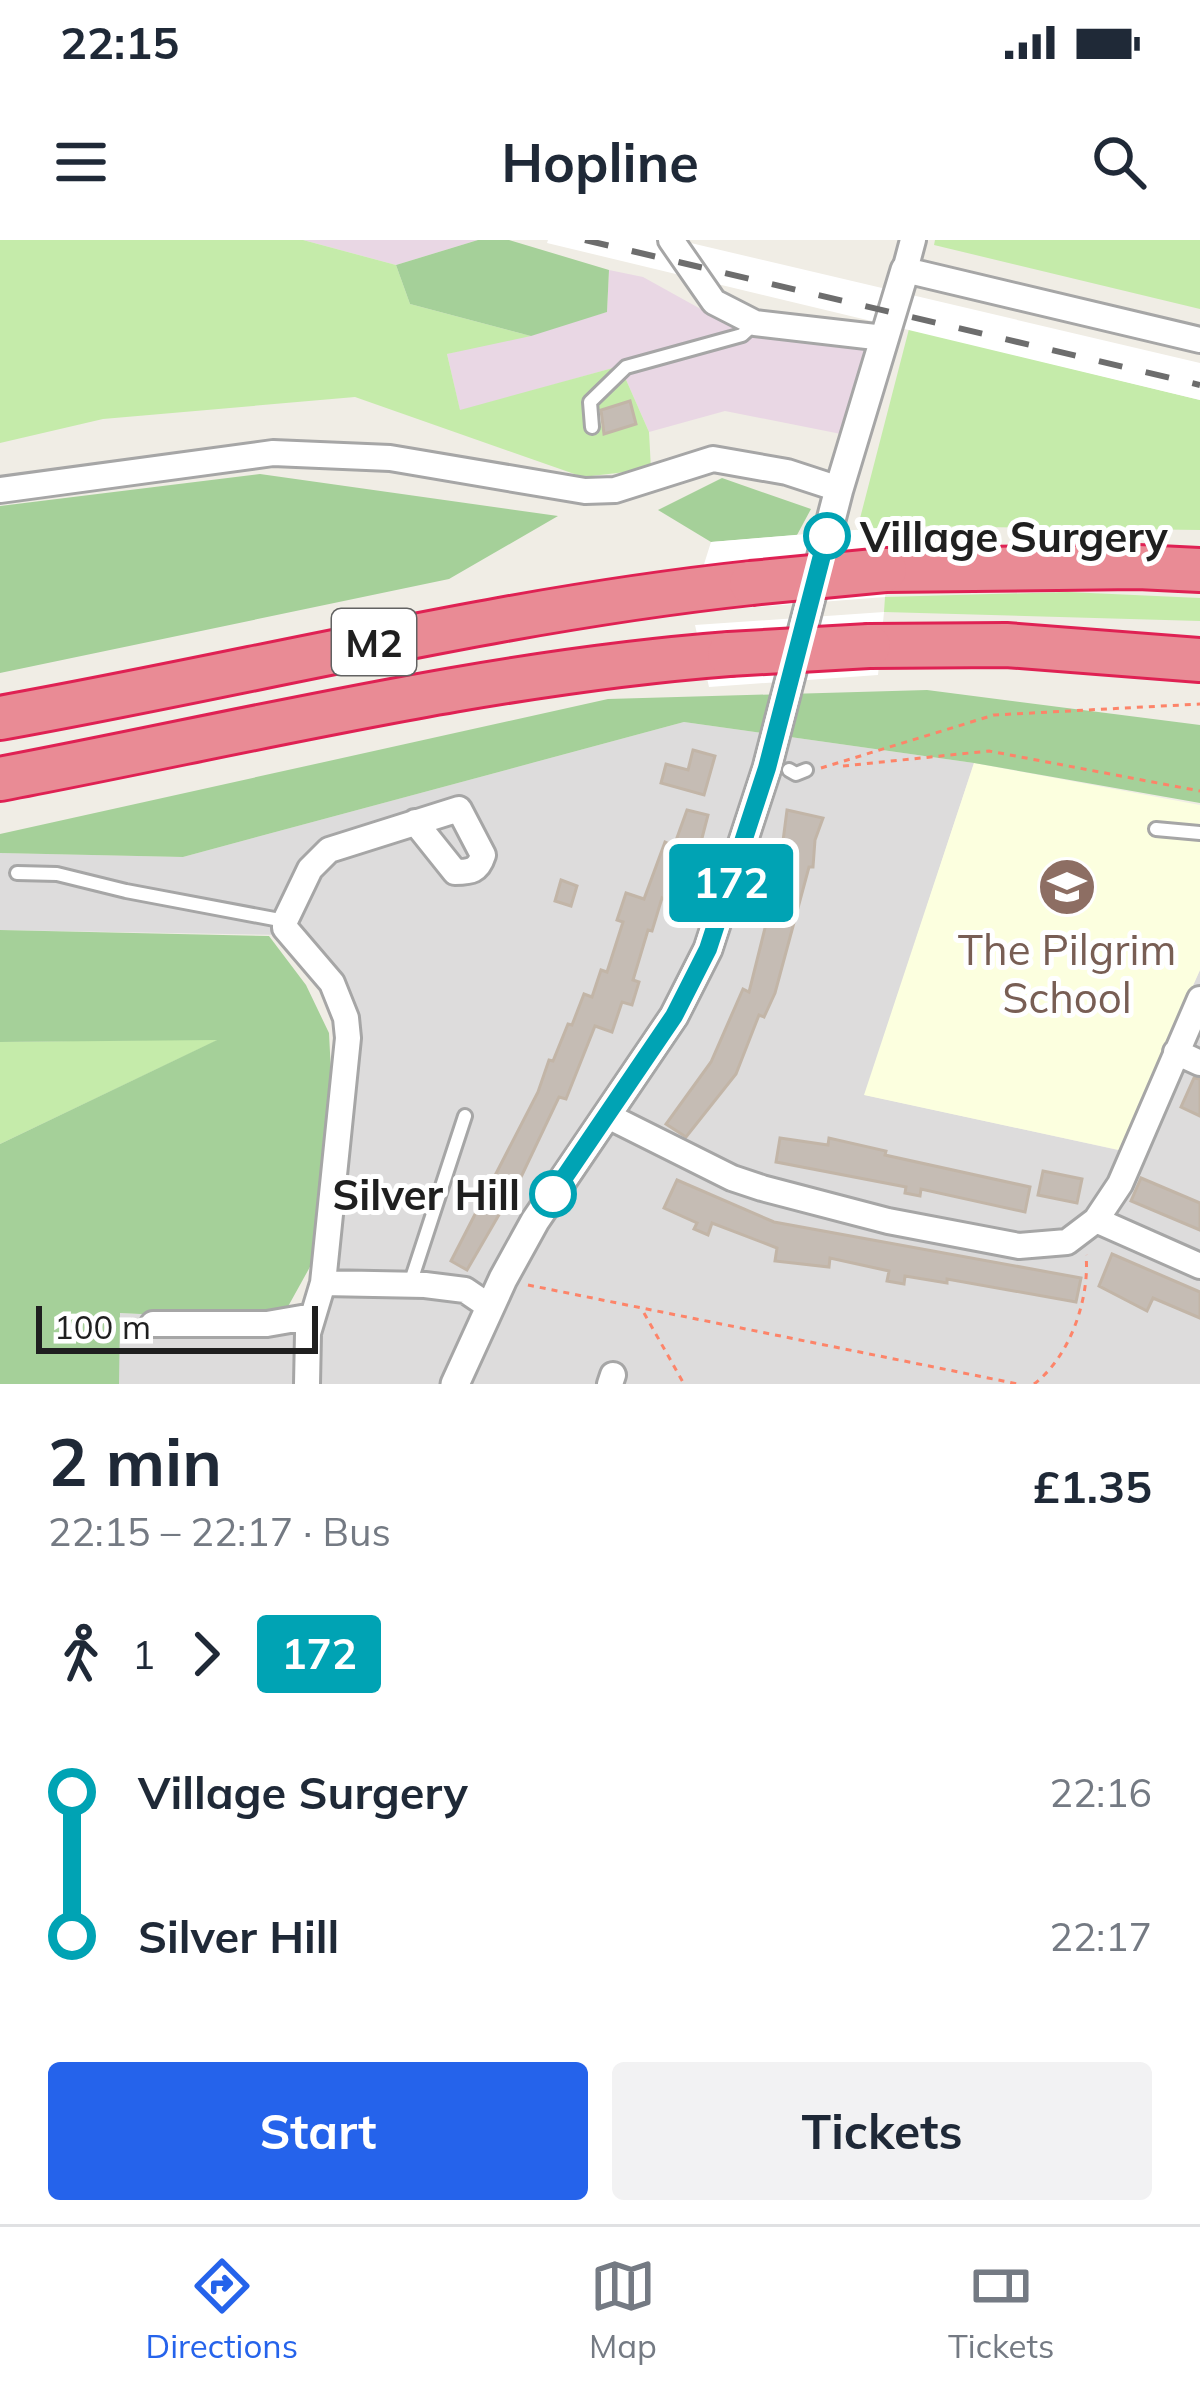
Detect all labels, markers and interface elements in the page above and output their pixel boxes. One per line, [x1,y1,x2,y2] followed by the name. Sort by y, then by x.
[60,14,179,70] text: 22:15
[501,128,699,196] text: Hopline
[48,129,114,195] icon: menu
[1086,129,1152,195] icon: search
[859,510,1168,563] place label: Village Surgery
[805,514,849,558] marker: Village Surgery
[332,609,416,675] road number: M2
[662,844,800,922] line badge: 172
[693,856,769,909] text: 172
[1036,856,1098,918] school or university icon: The Pilgrim School
[958,923,1176,1024] place label: The Pilgrim School
[332,1168,520,1221] place label: Silver Hill
[531,1172,575,1216] marker: Silver Hill
[36,1300,318,1353] scale bar
[54,1306,151,1347] text: 100 m
[48,1420,222,1503] text: 2 min
[1033,1458,1152,1514] text: £1.35
[48,1507,391,1556] text: 22:15 – 22:17 · Bus
[48,1621,114,1687] icon: walk
[173,1621,239,1687] icon: forward
[281,1627,357,1680] text: 172
[132,1630,155,1679] text: 1
[138,1764,468,1820] text: Village Surgery
[1050,1768,1152,1817] text: 22:16
[138,1908,339,1964] text: Silver Hill
[1050,1912,1152,1961] text: 22:17
[48,2062,588,2200] button: Start
[612,2062,1152,2200] button: Tickets
[145,2253,298,2366] tab: Directions
[589,2253,657,2366] tab: Map
[948,2253,1054,2366] tab: Tickets

